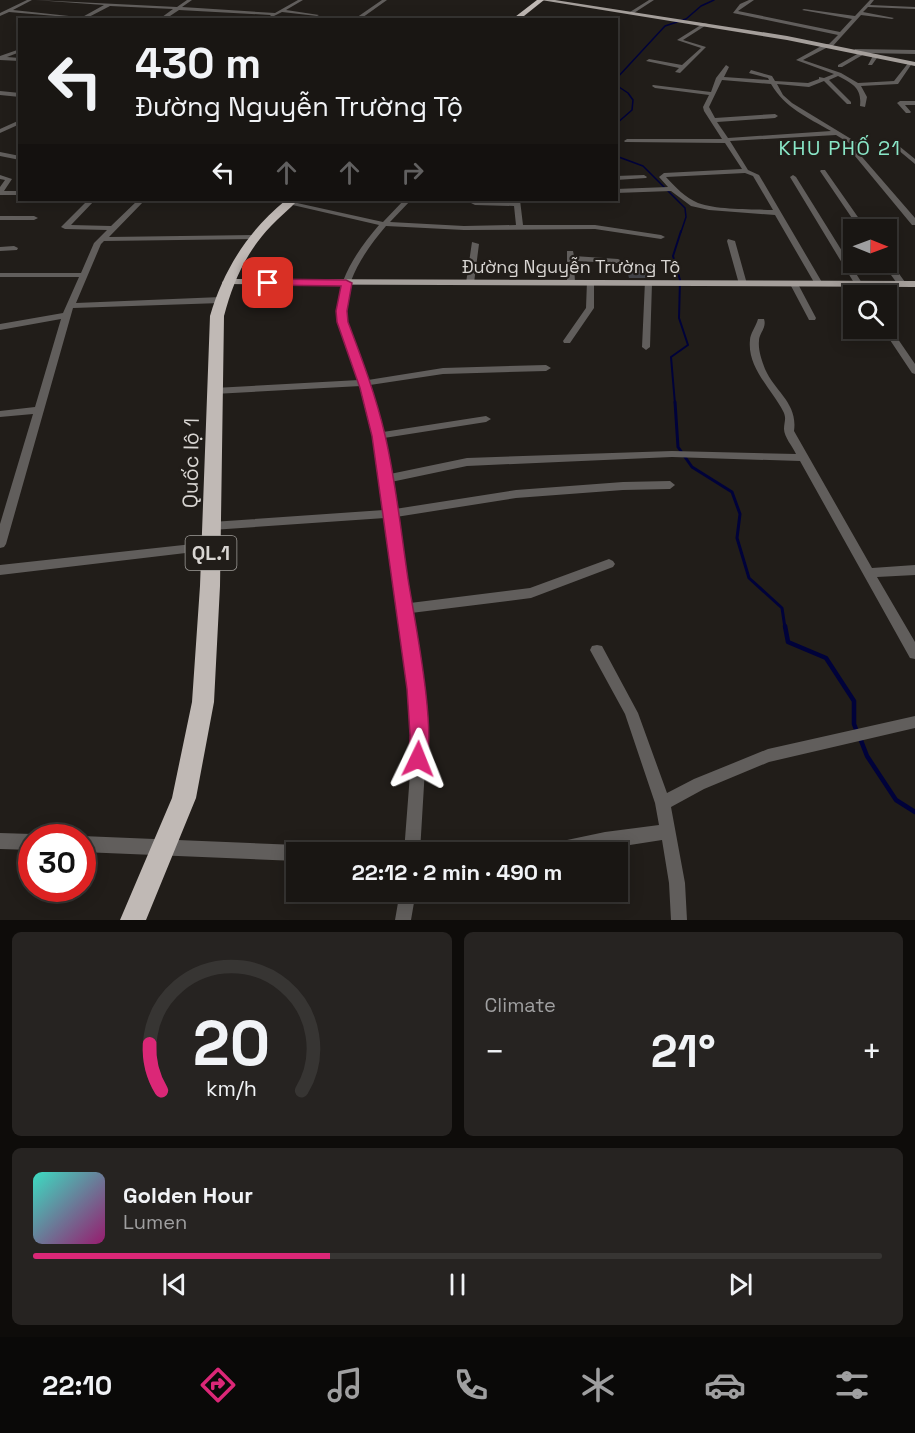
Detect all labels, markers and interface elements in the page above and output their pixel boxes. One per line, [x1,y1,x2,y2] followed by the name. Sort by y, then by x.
[135,37,261,90] text: 430 m
[36,42,114,120] icon: left
[135,89,463,124] text: Đường Nguyễn Trường Tộ
[779,135,901,161] district label: KHU PHỐ 21
[207,156,240,189] icon: left
[270,156,303,189] icon: ahead
[333,156,366,189] icon: ahead
[396,156,429,189] icon: right
[843,219,897,273] north arrow
[843,219,897,339] map controls
[462,255,680,278] street label: Đường Nguyễn Trường Tộ
[242,257,293,308] pin
[251,266,284,299] icon: arrive
[843,285,897,339] button: search
[176,418,205,508] street label: Quốc lộ 1
[186,536,236,570] road number: QL.1
[386,727,450,791] position arrow
[18,824,96,902] speed limit sign: 30
[352,858,562,886] text: 22:12 · 2 min · 490 m
[485,992,556,1018] text: Climate
[193,1004,270,1083] text: 20
[651,1023,716,1080] text: 21°
[485,1031,505,1073] text: −
[862,1031,882,1073] text: +
[206,1075,257,1102] text: km/h
[123,1181,253,1209] text: Golden Hour
[123,1209,187,1235] text: Lumen
[158,1268,191,1301] icon: previous
[441,1268,474,1301] icon: pause
[724,1268,757,1301] icon: next
[197,1364,239,1406] icon: directions
[324,1364,366,1406] icon: music
[450,1364,492,1406] icon: phone
[577,1364,619,1406] icon: climate
[704,1364,746,1406] icon: car
[831,1364,873,1406] icon: filters
[42,1368,112,1403] text: 22:10

